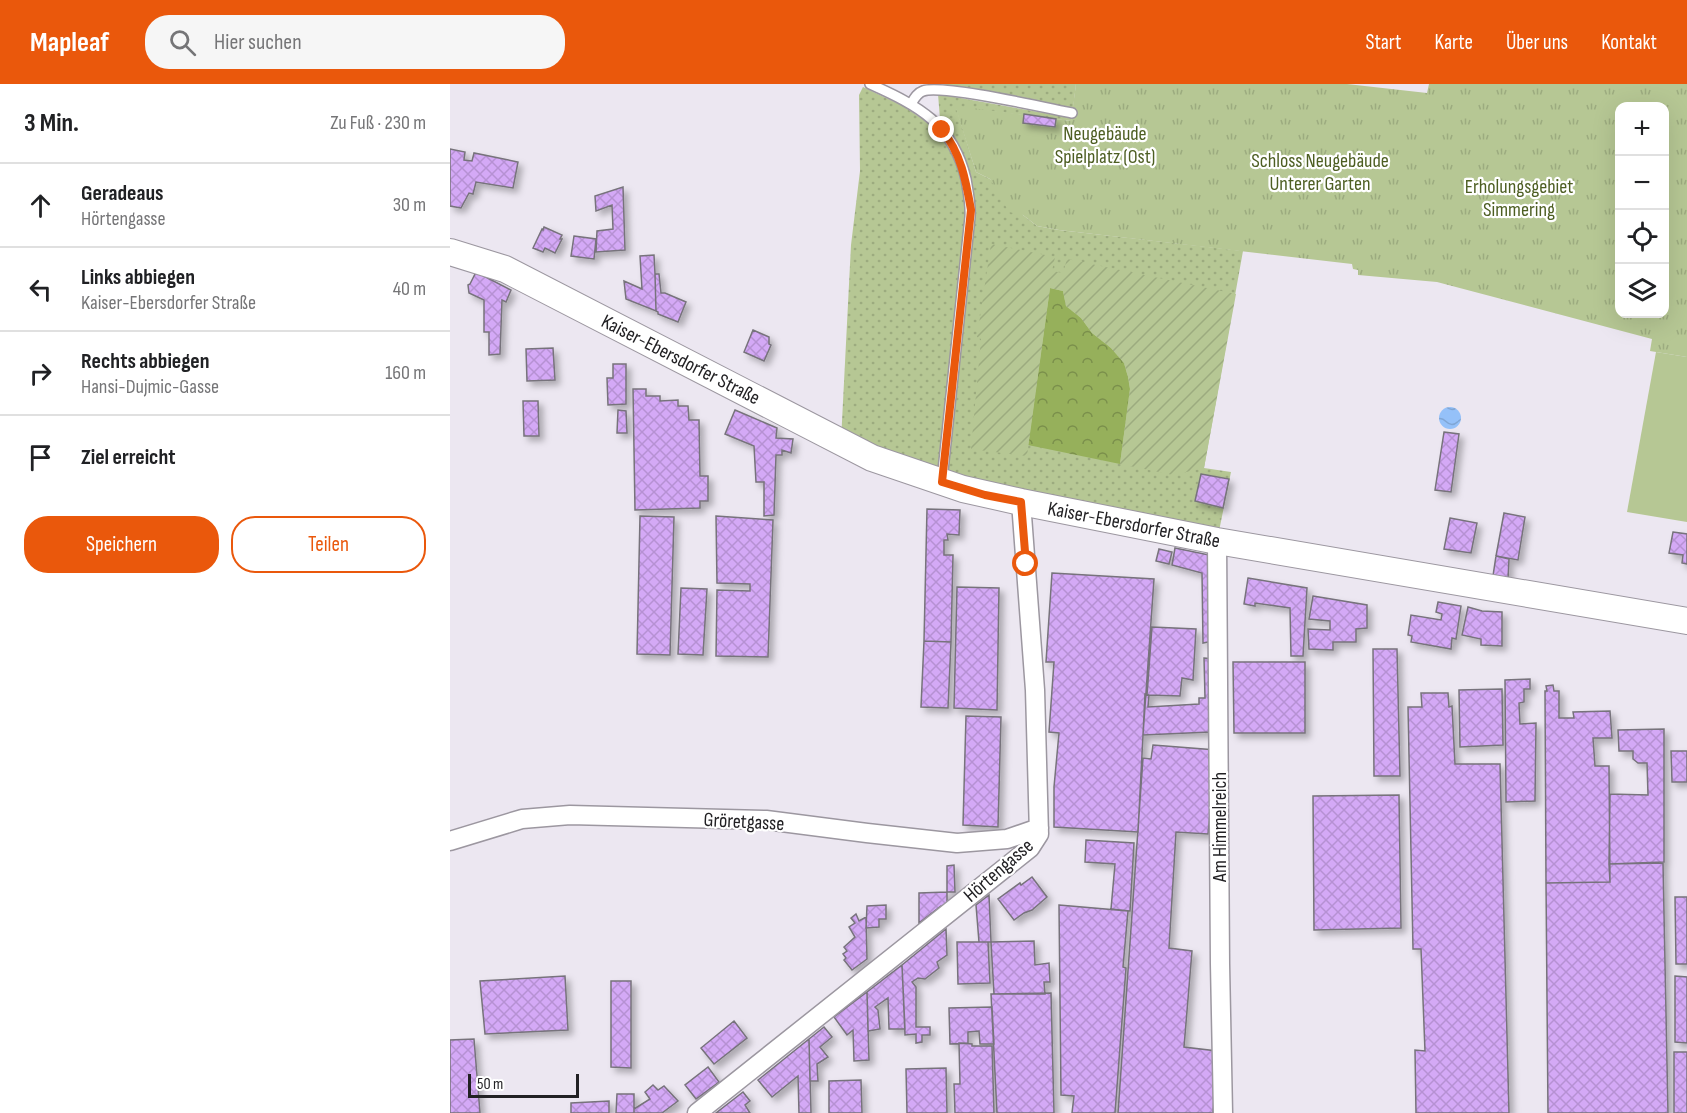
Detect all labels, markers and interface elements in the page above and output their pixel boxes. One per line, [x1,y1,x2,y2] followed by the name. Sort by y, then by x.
[145,15,565,69] search box
[30,26,109,59] text: Mapleaf
[166,26,199,59] icon: search
[214,29,302,56] text: Hier suchen
[1365,30,1402,55] text: Start
[1435,30,1473,55] text: Karte
[1506,30,1568,55] text: Über uns
[1601,30,1657,55] text: Kontakt
[1615,102,1669,318] map controls
[1615,102,1669,156] button: +
[24,108,79,139] text: 3 Min.
[330,111,426,135] text: Zu Fuß · 230 m
[928,116,954,142] route end
[1055,122,1155,169] park label: Neugebäude Spielplatz (Ost)
[1251,149,1389,196] park label: Schloss Neugebäude Unterer Garten
[1615,156,1669,210] button: −
[1465,175,1573,222] park label: Erholungsgebiet Simmering
[81,180,164,207] text: Geradeaus
[24,189,57,222] icon: ahead
[393,193,426,217] text: 30 m
[81,207,166,231] text: Hörtengasse
[1615,210,1669,264] button: locate
[81,264,195,291] text: Links abbiegen
[1615,264,1669,318] button: layers
[24,273,57,306] icon: left
[393,277,426,301] text: 40 m
[81,291,256,315] text: Kaiser-Ebersdorfer Straße
[597,309,764,410] street label: Kaiser-Ebersdorfer Straße
[81,348,210,375] text: Rechts abbiegen
[24,357,57,390] icon: right
[385,361,426,385] text: 160 m
[81,375,219,399] text: Hansi-Dujmic-Gasse
[24,441,57,474] icon: arrive
[81,444,176,471] text: Ziel erreicht
[1046,497,1222,553] street label: Kaiser-Ebersdorfer Straße
[24,516,219,573] button: Speichern
[231,516,426,573] button: Teilen
[1012,550,1038,576] route start
[1208,772,1232,883] street label: Am Himmelreich
[703,808,785,836] street label: Gröretgasse
[959,834,1038,908] street label: Hörtengasse
[468,1071,579,1098] scale bar
[477,1075,503,1094] text: 50 m

